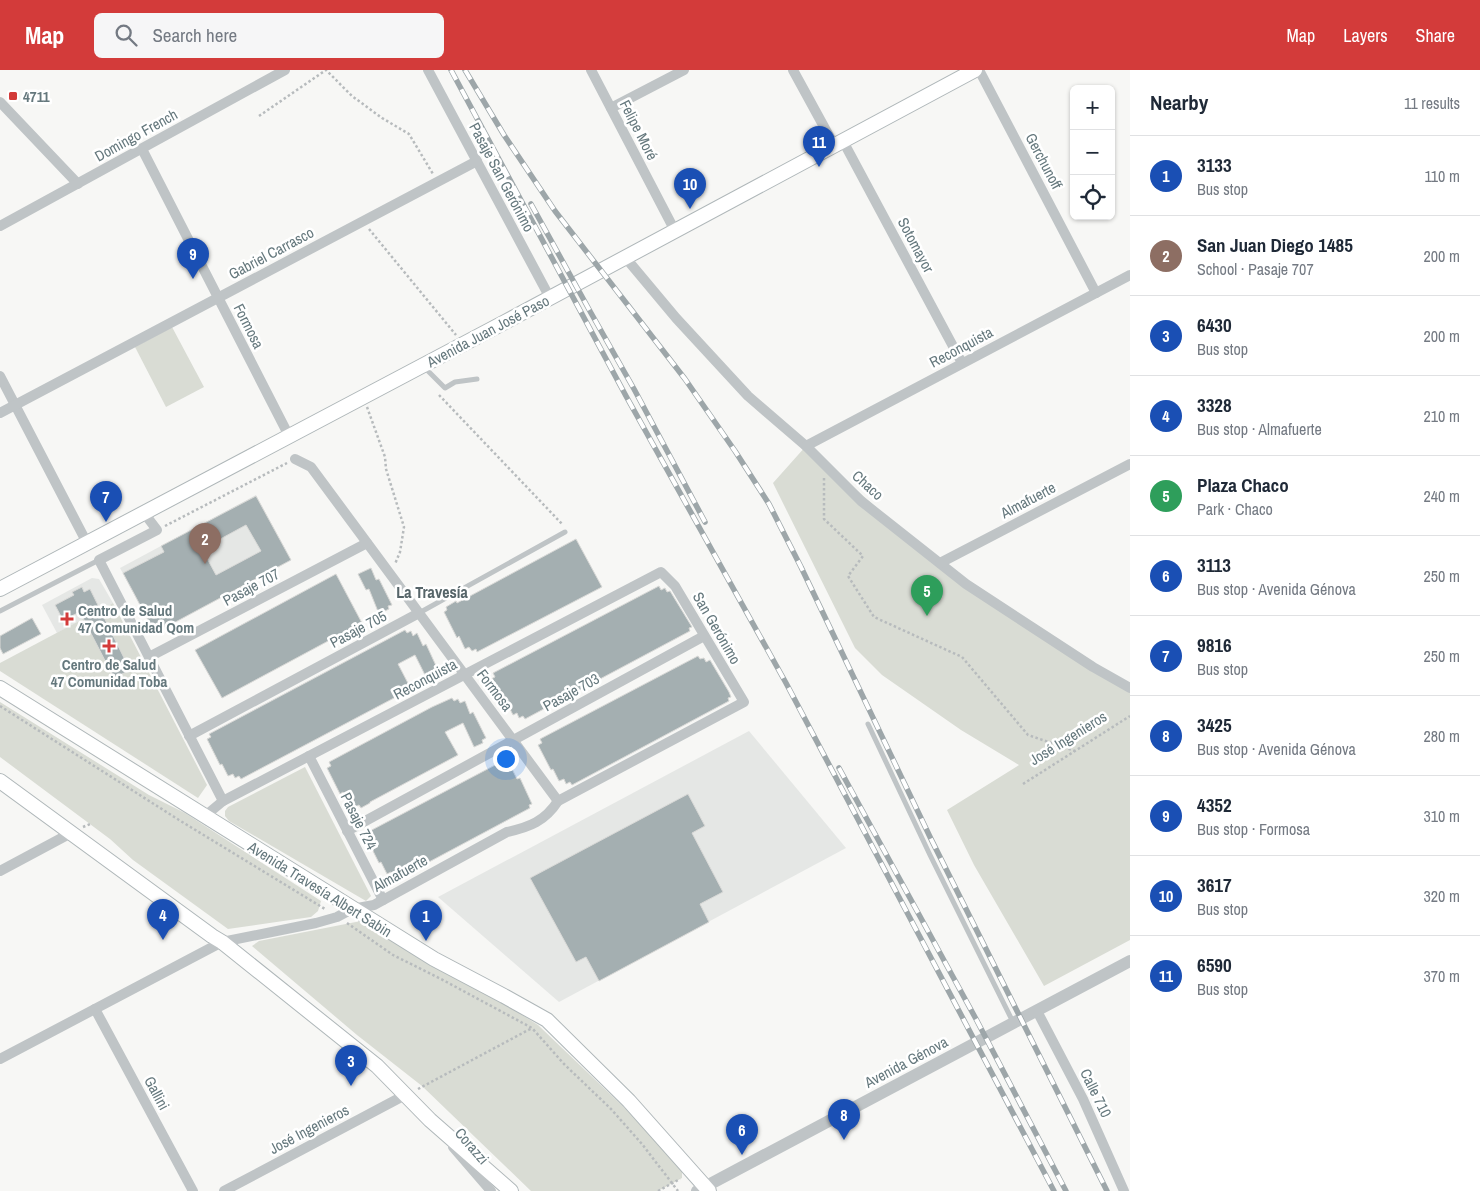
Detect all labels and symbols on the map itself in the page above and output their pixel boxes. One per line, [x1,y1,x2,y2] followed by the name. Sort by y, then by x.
[23,86,50,107] place label: 4711
[7,90,19,102] marker: 4711
[615,96,663,164] street label: Felipe Moré
[91,104,181,166] street label: Domingo French
[464,119,540,235] street label: Pasaje San Gerónimo
[803,126,835,167] pin: 11
[1020,129,1068,193] street label: Gerchunoff
[674,168,706,209] pin: 10
[893,214,939,276] street label: Sotomayor
[225,222,317,284] street label: Gabriel Carrasco
[177,238,209,279] pin: 9
[422,290,553,373] street label: Avenida Juan José Paso
[229,300,269,352] street label: Formosa
[926,321,997,372] street label: Reconquista
[848,465,888,505] street label: Chaco
[996,477,1059,524] street label: Almafuerte
[90,481,122,522] pin: 7
[189,523,221,564] pin: 2
[219,563,283,611] street label: Pasaje 707
[911,575,943,616] pin: 5
[396,581,468,603] district label: La Travesía
[688,588,746,668] street label: San Gerónimo
[78,600,194,638] place label: Centro de Salud 47 Comunidad Qom
[326,605,390,653] street label: Pasaje 705
[60,612,74,626] marker: Centro de Salud 47 Comunidad Qom
[102,639,116,653] marker: Centro de Salud 47 Comunidad Toba
[390,653,461,704] street label: Reconquista
[51,654,167,692] place label: Centro de Salud 47 Comunidad Toba
[472,665,518,716] street label: Formosa
[539,668,603,716] street label: Pasaje 703
[1025,706,1111,770] street label: José Ingenieros
[493,746,519,772] your location
[336,789,382,853] street label: Pasaje 724
[243,836,396,942] street label: Avenida Travesía Albert Sabin
[368,849,431,897] street label: Almafuerte
[147,899,179,940] pin: 4
[410,900,442,941] pin: 1
[860,1031,951,1093] street label: Avenida Génova
[335,1045,367,1086] pin: 3
[1075,1065,1117,1121] street label: Calle 710
[139,1072,175,1114] street label: Gallini
[265,1099,353,1159] street label: José Ingenieros
[828,1099,860,1140] pin: 8
[726,1114,758,1155] pin: 6
[450,1123,494,1169] street label: Corazzi

